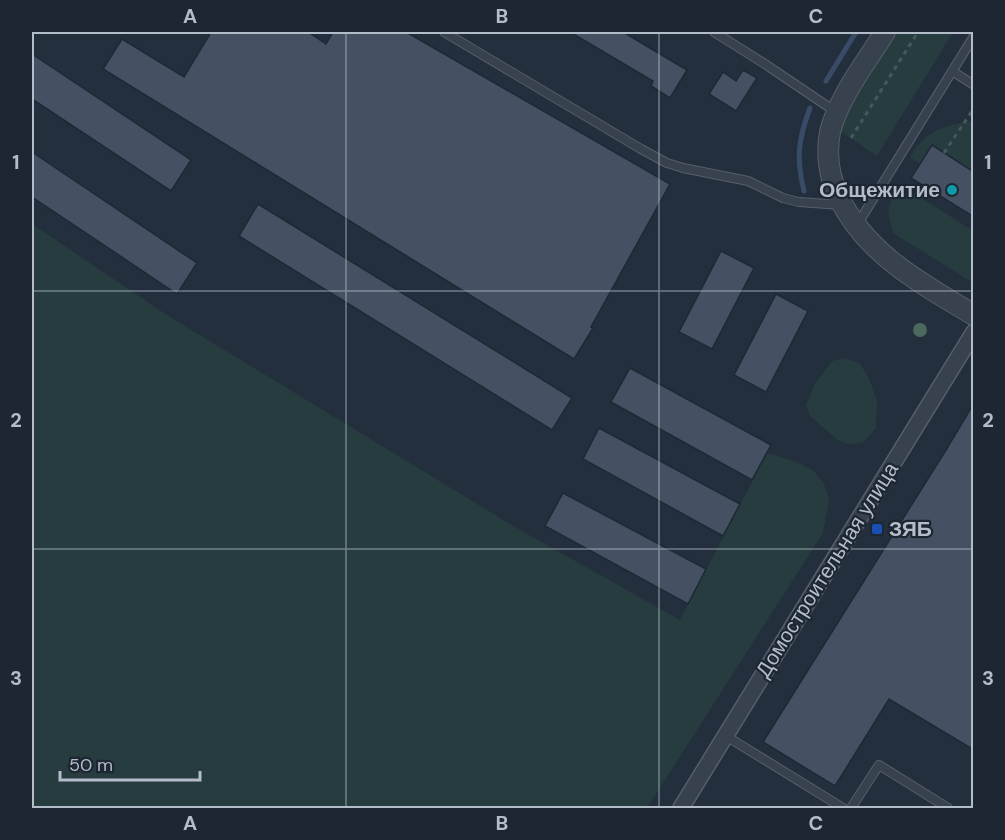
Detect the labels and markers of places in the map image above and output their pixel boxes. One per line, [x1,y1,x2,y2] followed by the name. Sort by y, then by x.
[819,176,940,204] place label: Общежитие
[945,183,959,197] marker: Общежитие
[889,515,932,543] place label: ЗЯБ
[870,522,884,536] marker: ЗЯБ

